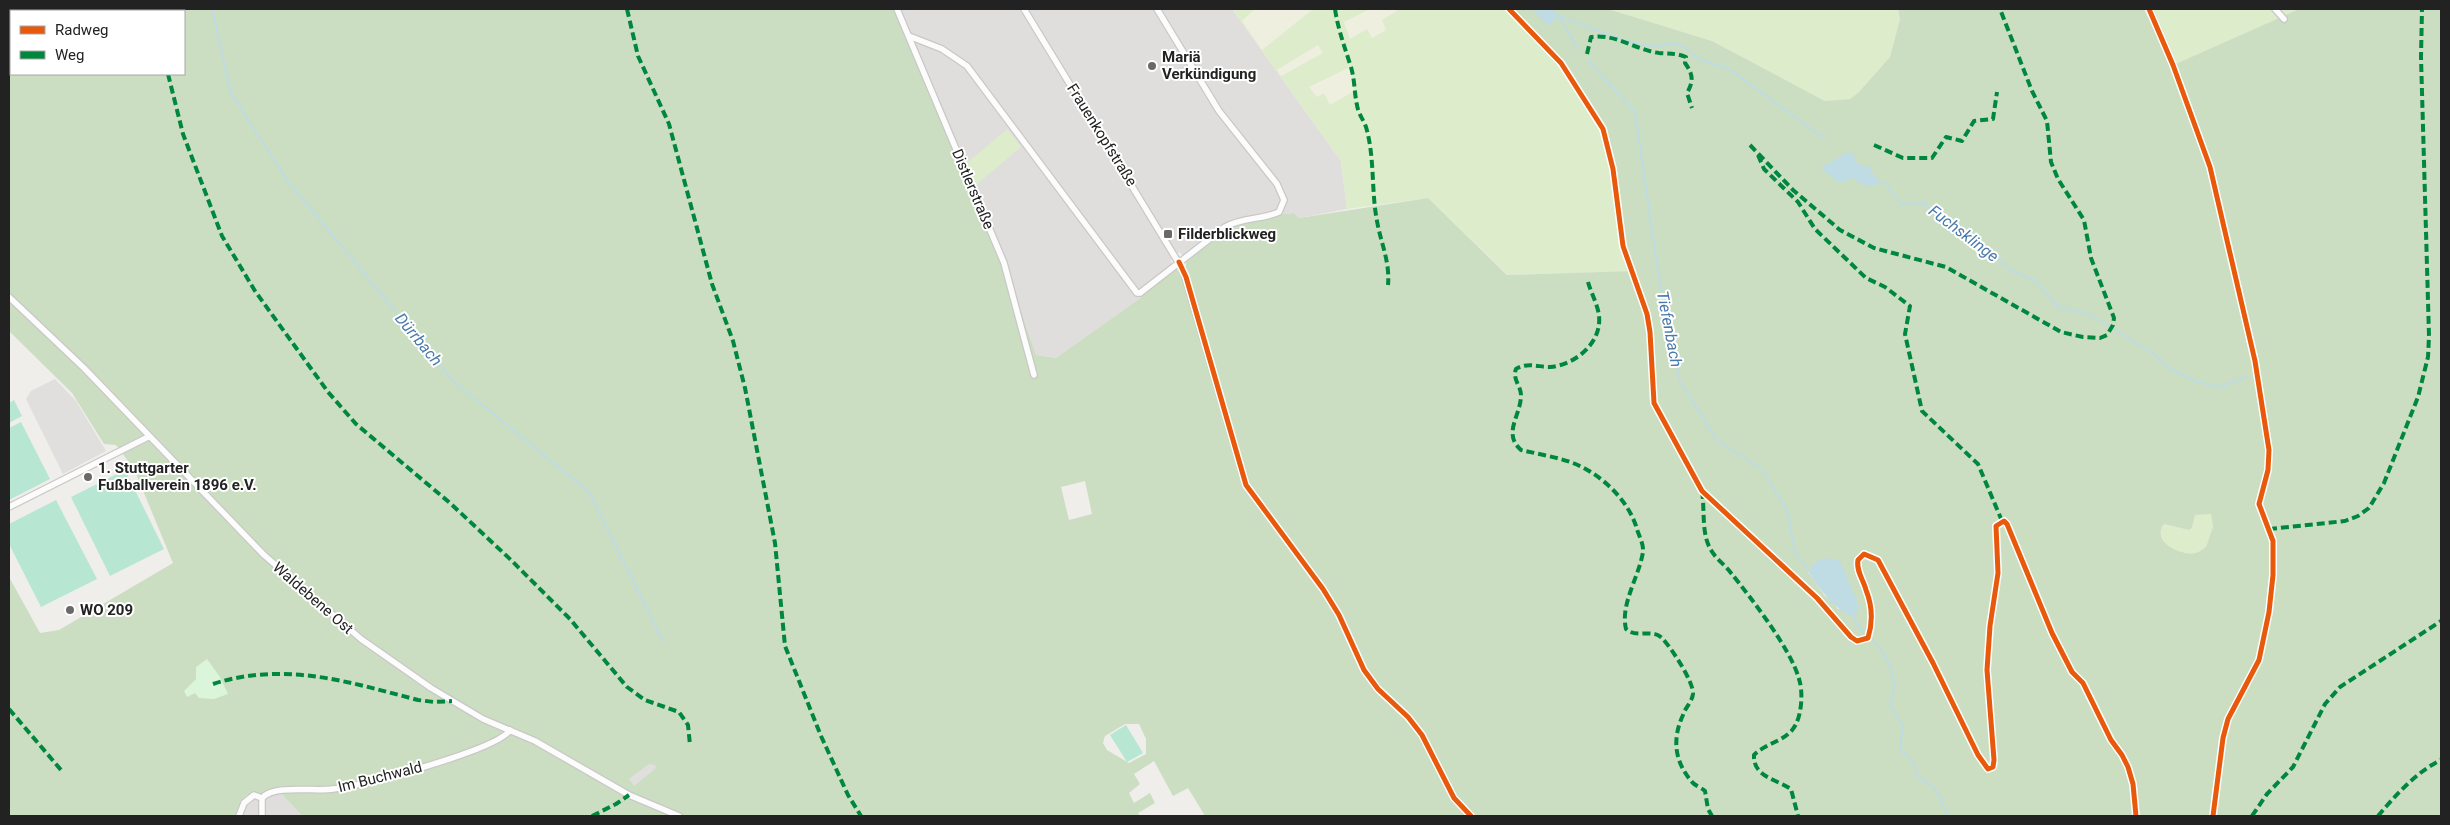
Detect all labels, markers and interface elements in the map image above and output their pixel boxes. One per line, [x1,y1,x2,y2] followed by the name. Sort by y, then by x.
[10,10,185,75] legend
[55,21,109,39] text: Radweg
[55,46,84,64] text: Weg
[1162,48,1256,83] place label: Mariä Verkündigung
[1146,60,1158,72] marker: Mariä Verkündigung
[1063,80,1141,190] street label: Frauenkopfstraße
[948,146,998,232] street label: Distlerstraße
[1925,201,2002,266] water label: Fuchsklinge
[1178,225,1276,243] place label: Filderblickweg
[1162,228,1174,240] marker: Filderblickweg
[1653,289,1686,369] water label: Tiefenbach
[391,309,446,370] water label: Dürrbach
[98,459,257,494] place label: 1. Stuttgarter Fußballverein 1896 e.V.
[82,471,94,483] marker: 1. Stuttgarter Fußballverein 1896 e.V.
[269,558,357,638] street label: Waldebene Ost
[80,601,133,619] place label: WO 209
[64,604,76,616] marker: WO 209
[336,758,424,796] street label: Im Buchwald

